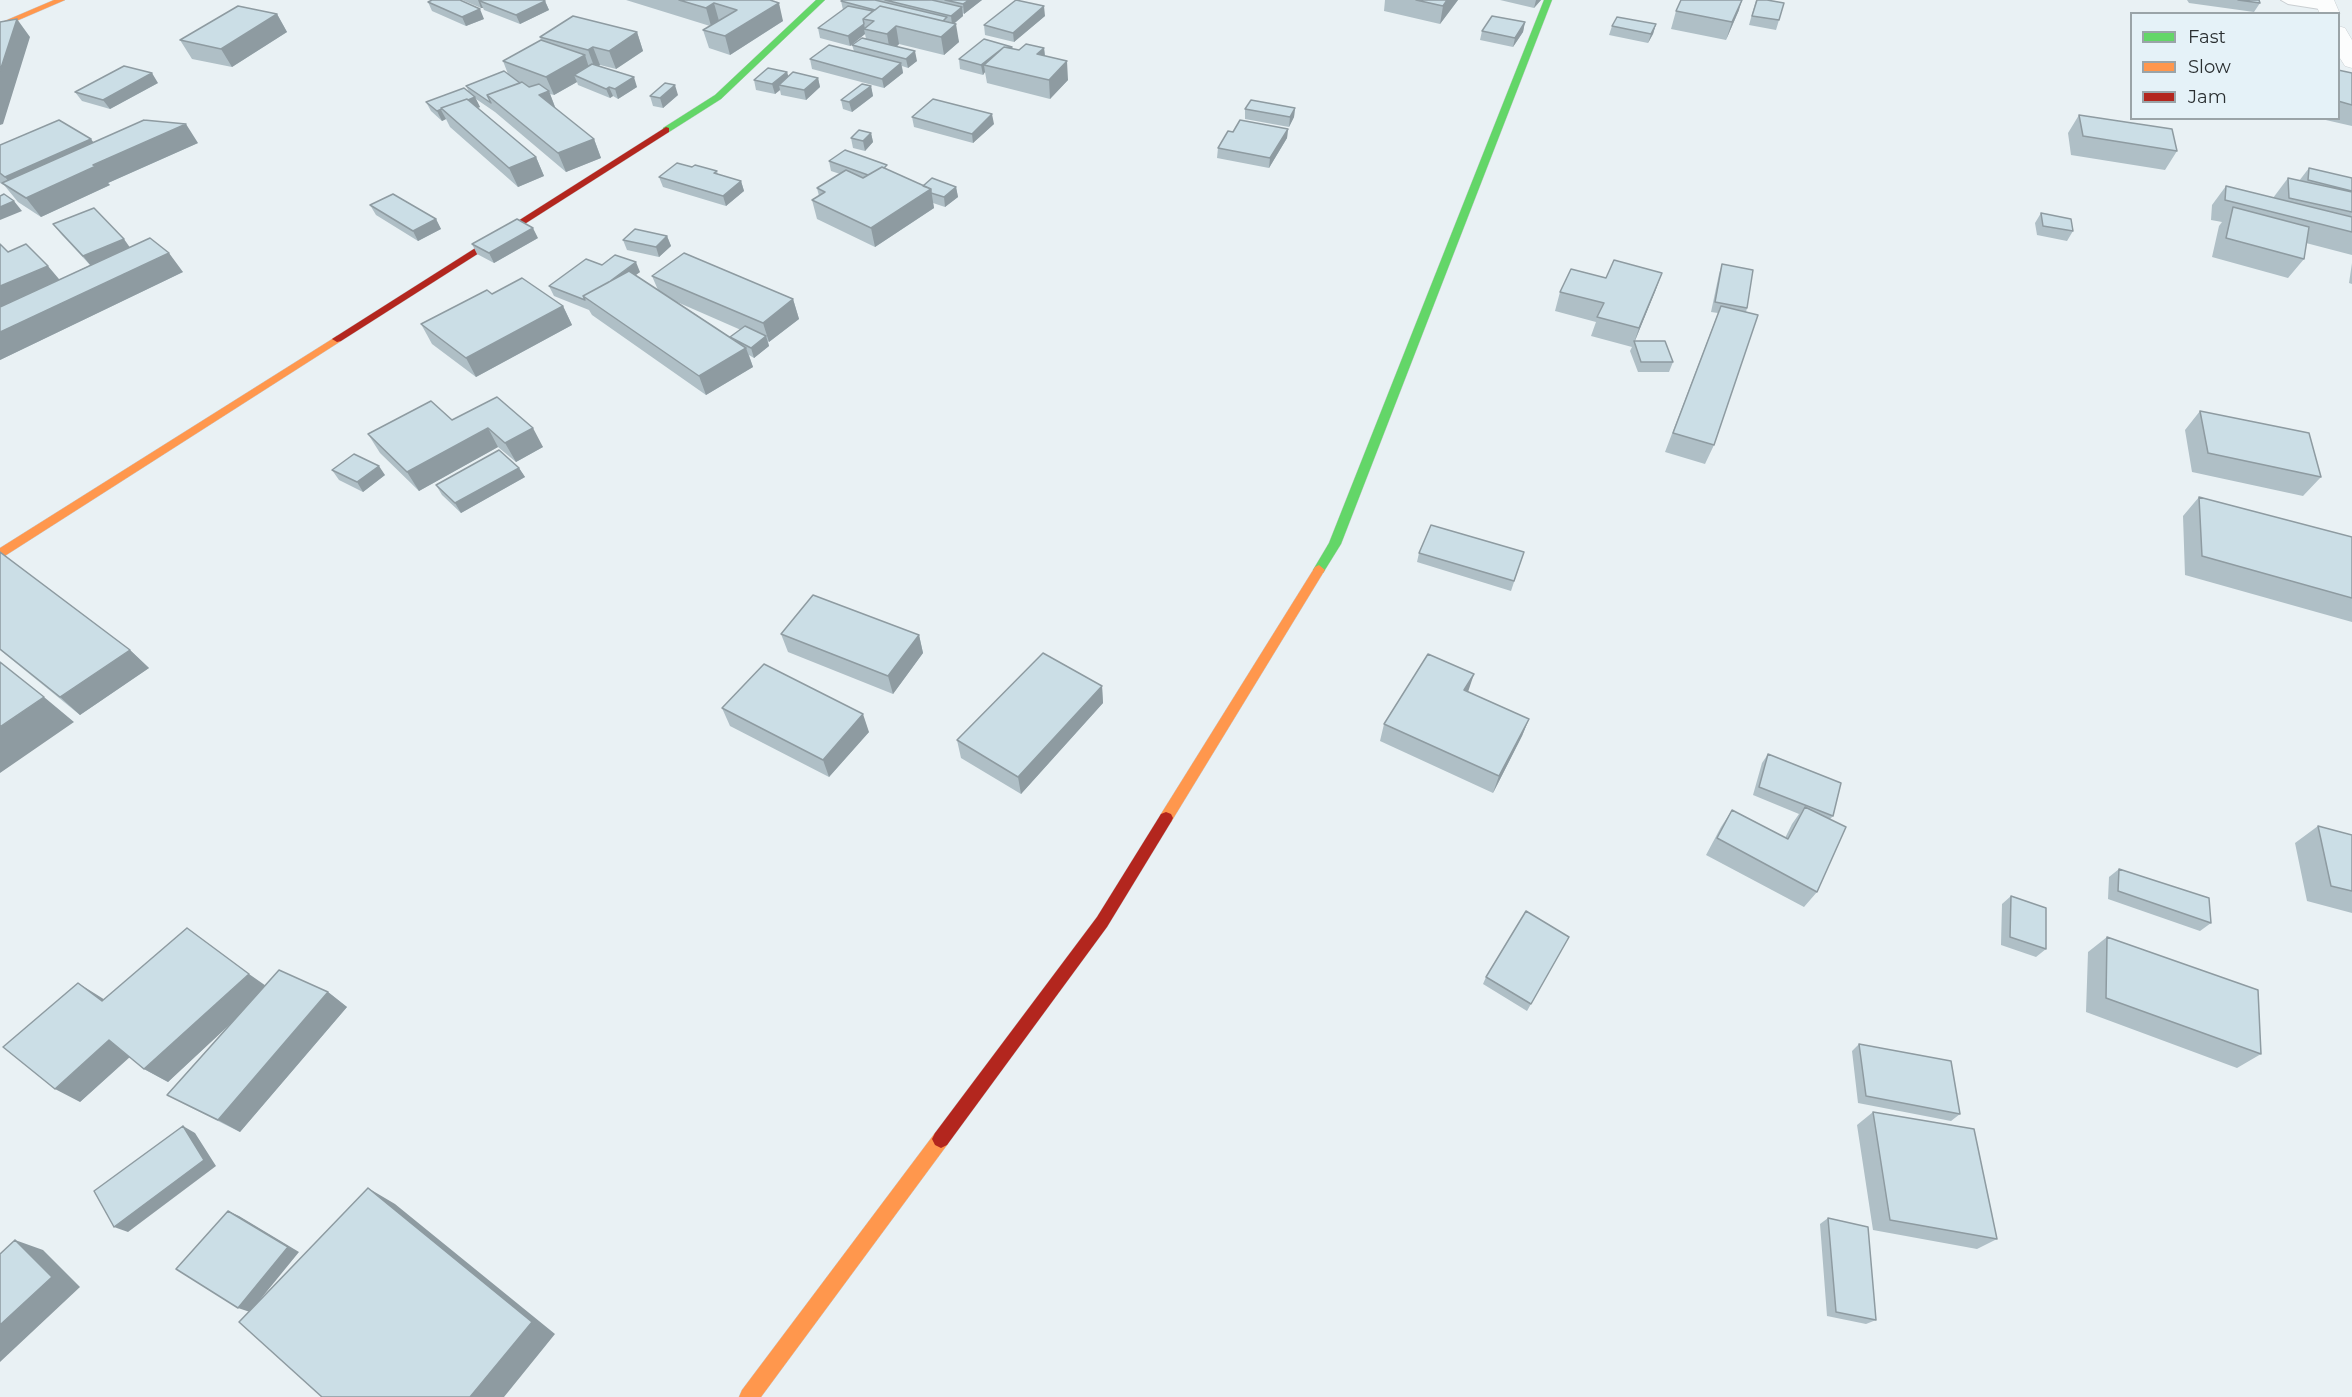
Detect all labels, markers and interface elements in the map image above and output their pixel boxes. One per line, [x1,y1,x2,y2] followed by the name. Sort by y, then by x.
[2130,12,2340,120] legend
[2188,26,2226,48] text: Fast
[2188,56,2231,78] text: Slow
[2188,86,2227,108] text: Jam

